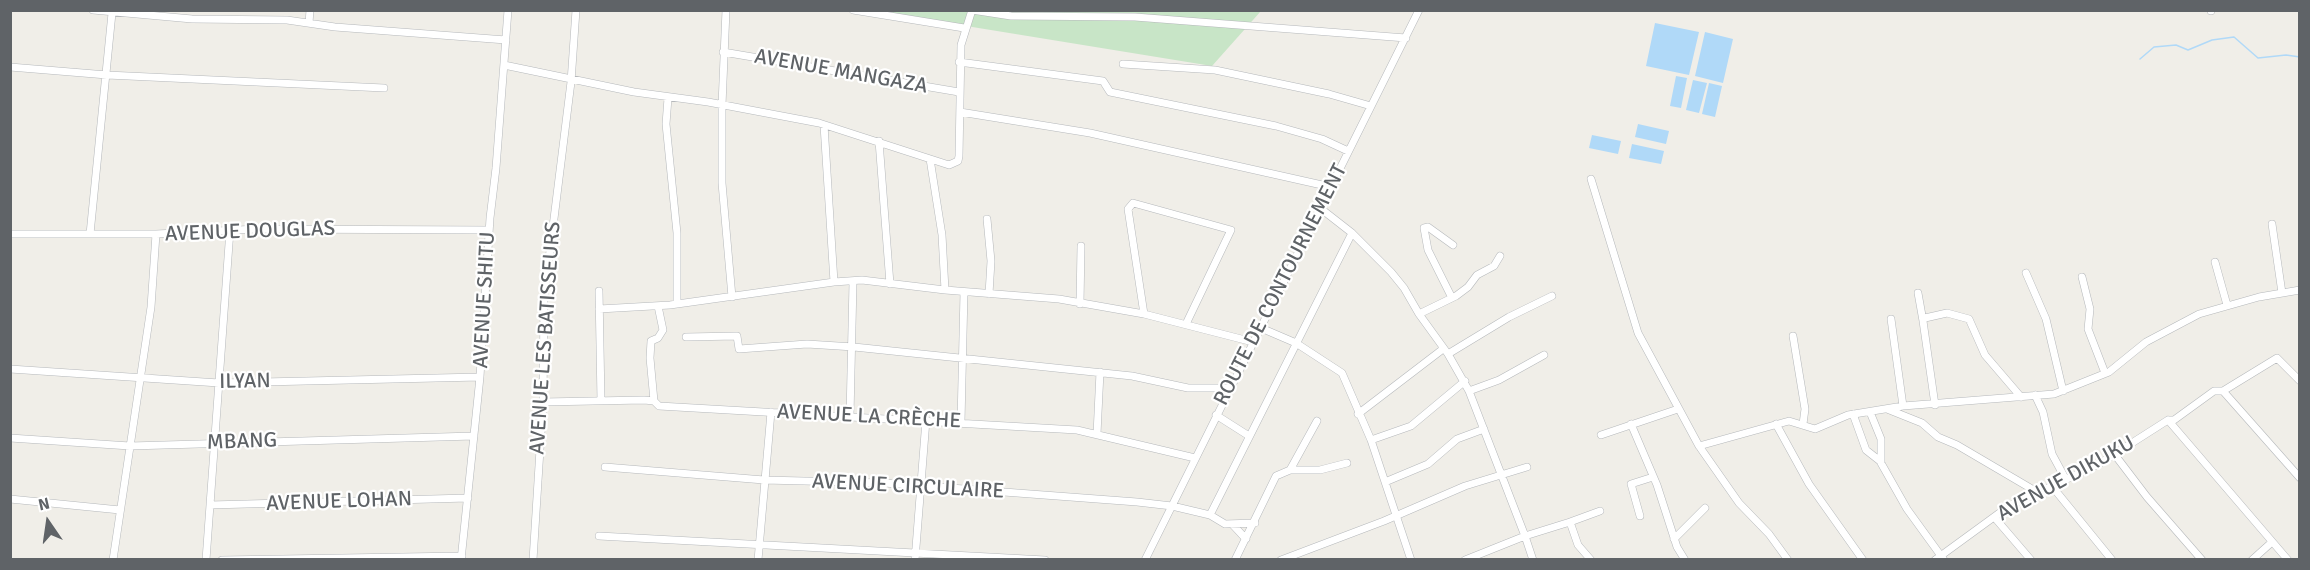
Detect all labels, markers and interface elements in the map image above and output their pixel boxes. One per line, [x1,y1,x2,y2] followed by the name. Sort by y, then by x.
[752,44,930,100] street label: AVENUE MANGAZA
[1209,160,1353,410] street label: ROUTE DE CONTOURNEMENT
[164,216,336,248] street label: AVENUE DOUGLAS
[525,221,567,455] street label: AVENUE LES BATISSEURS
[469,231,501,369] street label: AVENUE SHITU
[219,369,271,395] street label: ILYAN
[776,400,962,434] street label: AVENUE LA CRÈCHE
[206,428,278,456] street label: MBANG
[1993,431,2139,527] street label: AVENUE DIKUKU
[811,469,1005,505] street label: AVENUE CIRCULAIRE
[266,487,412,517] street label: AVENUE LOHAN
[18,492,78,552] north arrow
[36,493,52,515] text: N

